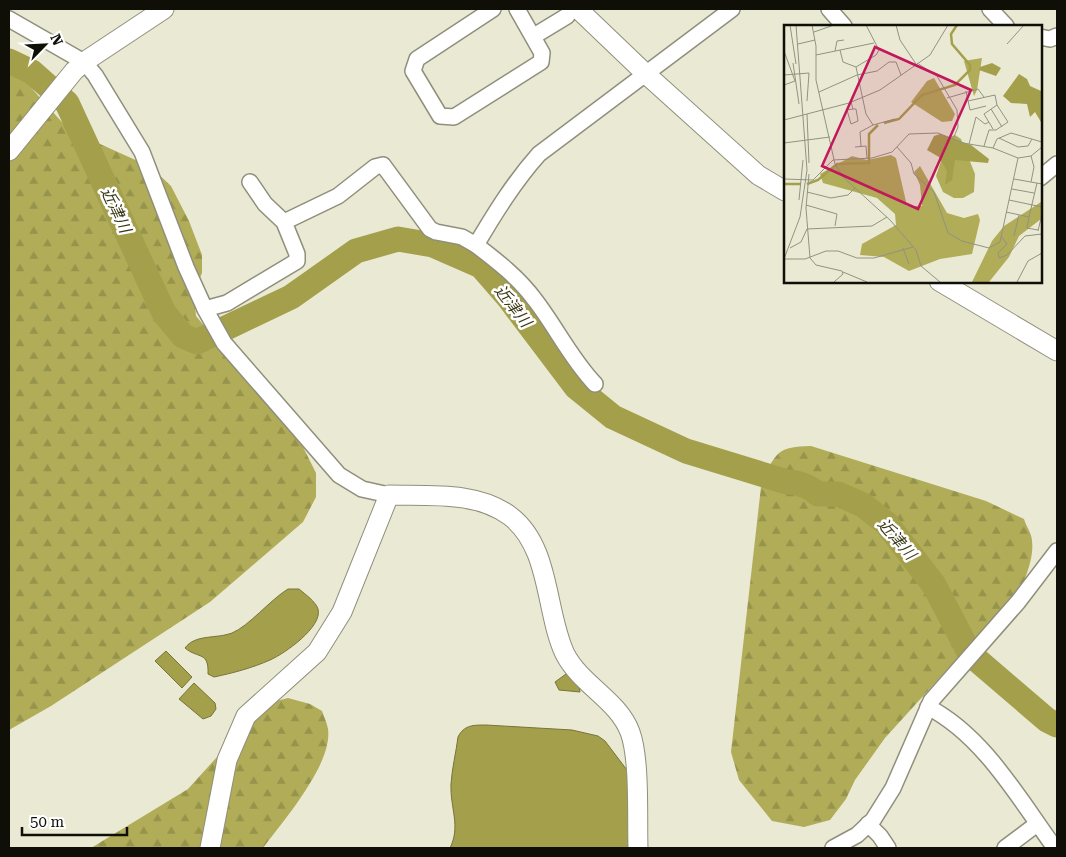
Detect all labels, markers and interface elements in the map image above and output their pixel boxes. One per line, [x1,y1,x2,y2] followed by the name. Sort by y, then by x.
[20,20,70,70] north arrow
[784,25,1041,282] inset map
[47,32,66,48] text: N
[97,184,136,238] water label: 近津川
[491,281,536,332] water label: 近津川
[874,515,921,565] water label: 近津川
[22,804,128,836] scale bar
[30,813,65,831] text: 50 m

